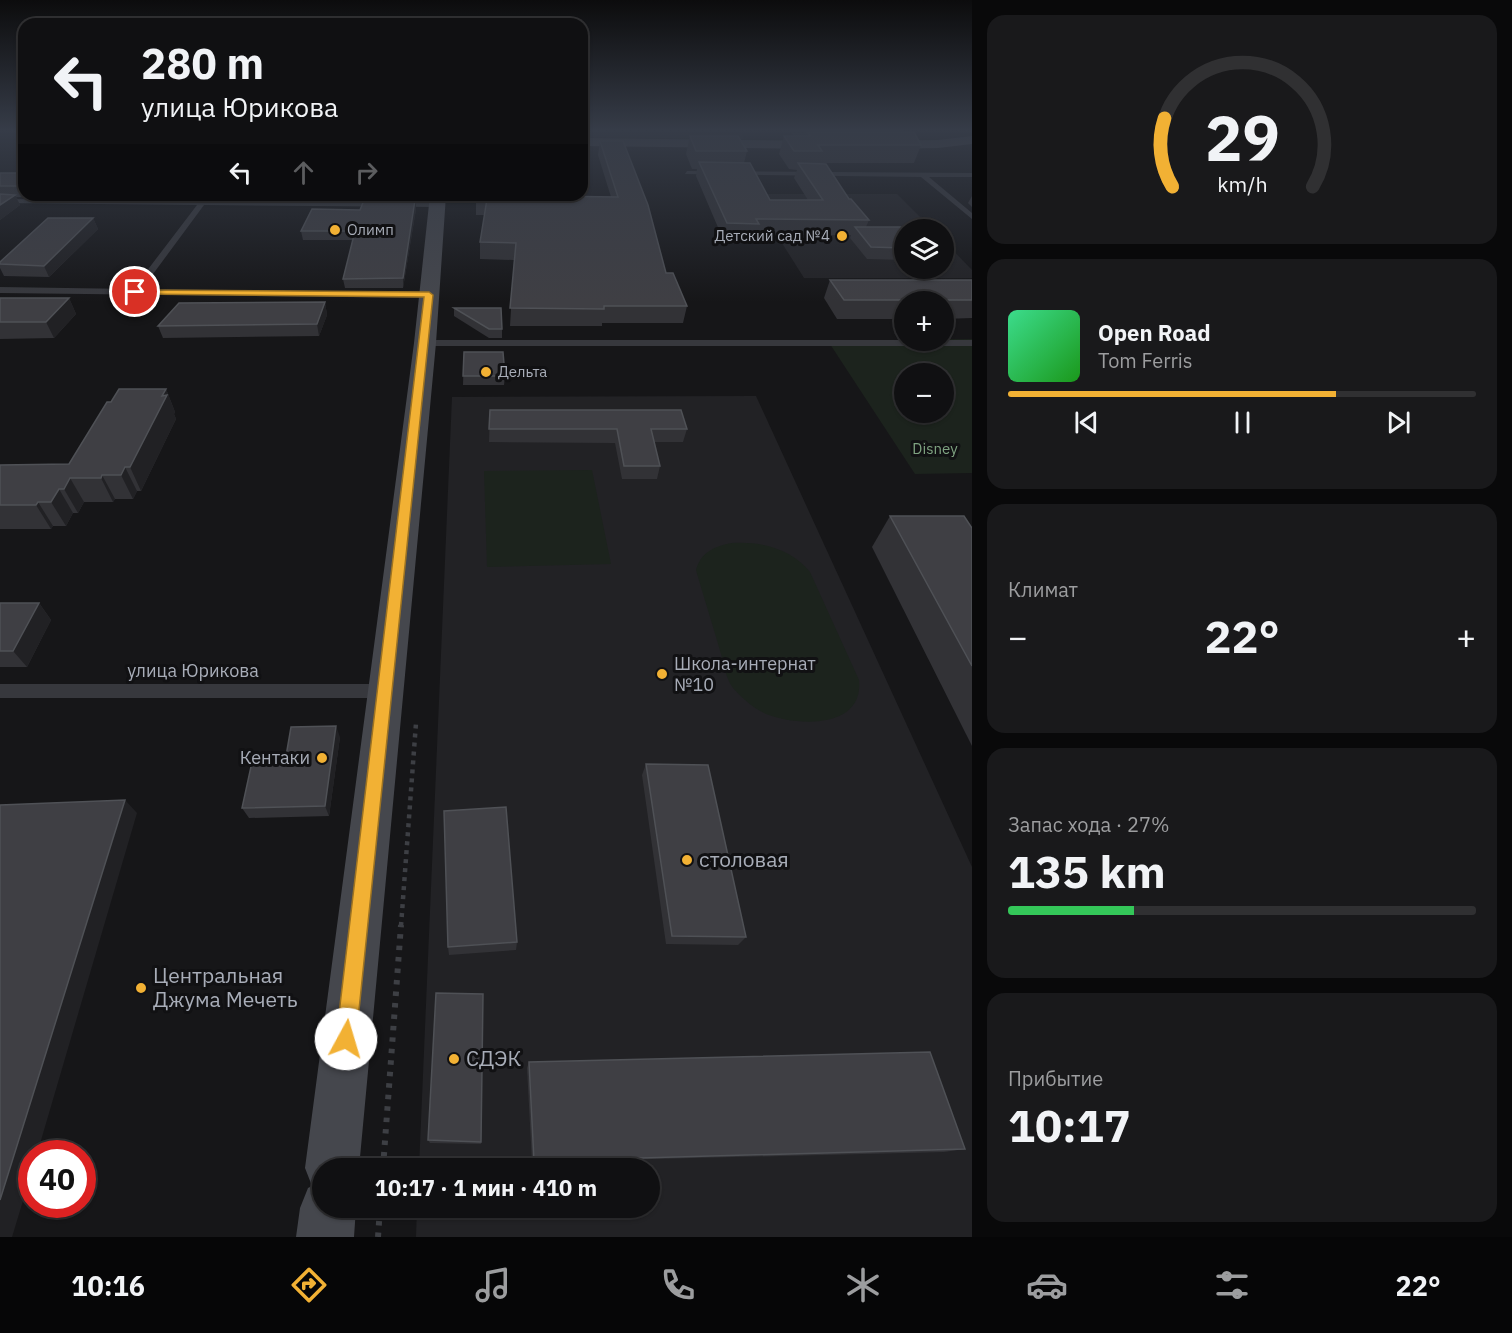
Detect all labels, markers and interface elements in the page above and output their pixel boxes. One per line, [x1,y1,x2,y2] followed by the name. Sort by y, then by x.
[141,36,264,91] text: 280 m
[42,42,120,120] icon: left
[141,89,339,124] text: улица Юрикова
[1205,97,1279,178] text: 29
[224,156,257,189] icon: left
[287,156,320,189] icon: ahead
[350,156,383,189] icon: right
[1217,170,1267,198] text: km/h
[894,219,954,423] map controls
[894,219,954,279] button: layers
[347,220,394,239] place label: Олимп
[328,223,342,237] marker: Олимп
[714,226,830,245] place label: Детский сад №4
[835,229,849,243] marker: Детский сад №4
[109,266,160,317] pin
[118,275,151,308] icon: arrive
[894,291,954,351] button: +
[1098,318,1211,347] text: Open Road
[1098,347,1193,374] text: Tom Ferris
[498,362,547,381] place label: Дельта
[894,363,954,423] button: −
[479,365,493,379] marker: Дельта
[1070,406,1103,439] icon: previous
[1226,406,1259,439] icon: pause
[1382,406,1415,439] icon: next
[912,439,958,458] park label: Disney
[1008,576,1078,603] text: Климат
[1204,607,1280,665] text: 22°
[1008,615,1028,658] text: −
[1456,615,1476,658] text: +
[674,652,816,696] place label: Школа-интернат №10
[127,659,259,682] street label: улица Юрикова
[655,667,669,681] marker: Школа-интернат №10
[240,746,310,769] place label: Кентаки
[315,751,329,765] marker: Кентаки
[1008,811,1170,838] text: Запас хода · 27%
[1008,842,1166,900] text: 135 km
[699,845,789,873] place label: столовая
[680,853,694,867] marker: столовая
[153,961,298,1013] place label: Центральная Джума Мечеть
[134,981,148,995] marker: Центральная Джума Мечеть
[314,1007,378,1071] position arrow
[466,1044,521,1072] place label: СДЭК
[447,1052,461,1066] marker: СДЭК
[1008,1065,1103,1092] text: Прибытие
[1008,1096,1131,1154] text: 10:17
[18,1140,96,1218] speed limit sign: 40
[375,1173,597,1202] text: 10:17 · 1 мин · 410 m
[288,1264,330,1306] icon: directions
[472,1264,514,1306] icon: music
[657,1264,699,1306] icon: phone
[842,1264,884,1306] icon: climate
[1026,1264,1068,1306] icon: car
[1211,1264,1253,1306] icon: filters
[71,1268,145,1303] text: 10:16
[1396,1268,1441,1303] text: 22°

